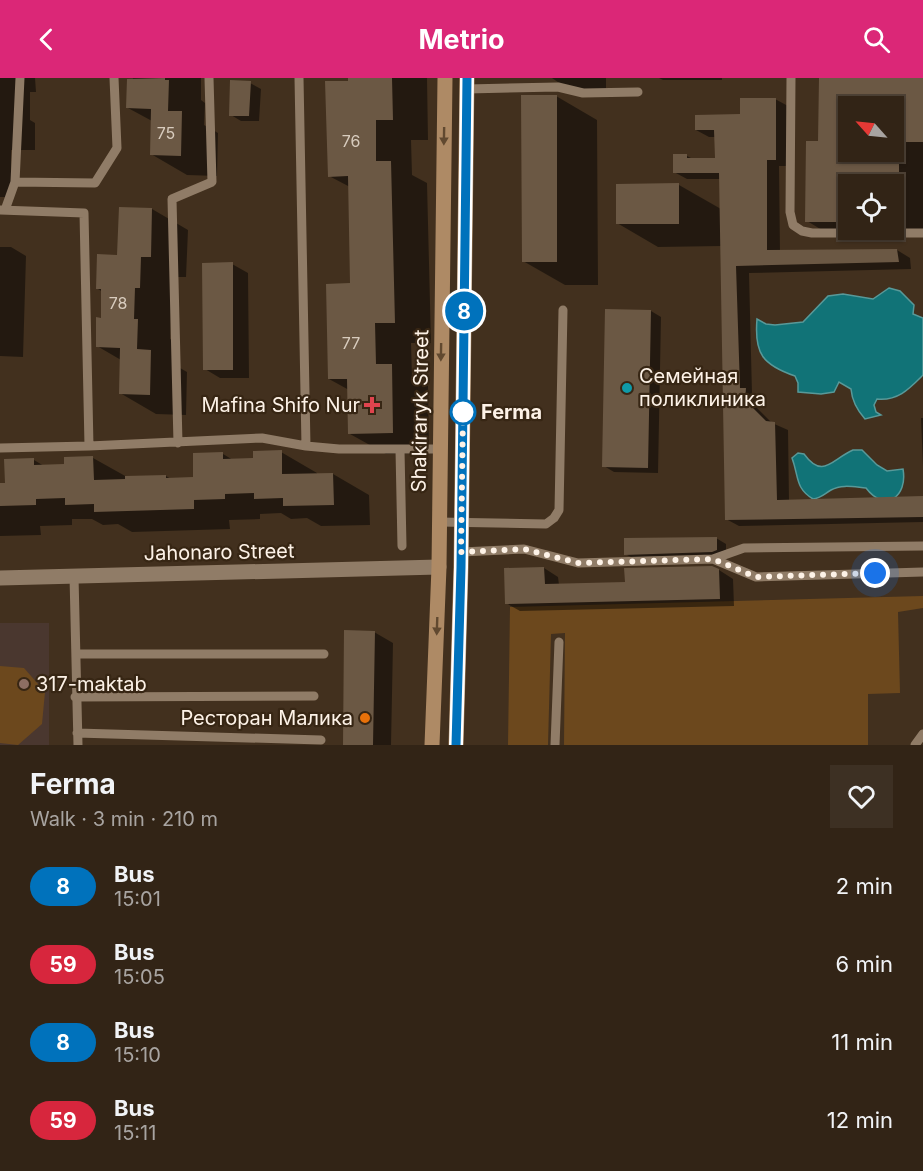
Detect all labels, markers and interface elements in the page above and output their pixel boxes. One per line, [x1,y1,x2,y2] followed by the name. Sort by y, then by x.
[30,23,63,56] icon: back
[418,23,505,56] text: Metrio
[860,23,893,56] icon: search
[838,96,904,162] north arrow
[838,96,904,240] map controls
[157,123,175,143] house number: 75
[439,127,449,146] one-way arrow
[342,131,360,151] house number: 76
[838,174,904,240] button: locate
[444,292,484,330] line badge: 8
[109,293,127,313] house number: 78
[457,299,471,324] text: 8
[407,329,433,493] street label: Shakiraryk Street
[342,333,360,353] house number: 77
[437,343,446,362] one-way arrow
[639,364,766,411] place label: Семейная поликлиника
[620,381,634,395] marker: Семейная поликлиника
[201,393,360,417] place label: Mafina Shifo Nur
[365,398,379,412] marker: Mafina Shifo Nur
[450,399,476,425] marker: Ferma
[481,400,542,424] place label: Ferma
[143,539,295,565] street label: Jahonaro Street
[860,558,890,588] your location
[432,616,441,635] one-way arrow
[36,672,147,696] place label: 317-maktab
[17,677,31,691] marker: 317-maktab
[180,706,353,730] place label: Ресторан Малика
[358,711,372,725] marker: Ресторан Малика
[830,765,893,828] button: heart
[30,767,116,801] text: Ferma
[30,807,218,831] text: Walk · 3 min · 210 m
[114,861,155,887] text: Bus
[836,873,893,899] text: 2 min
[56,874,70,899] text: 8
[114,887,161,911] text: 15:01
[114,939,155,965] text: Bus
[836,951,893,977] text: 6 min
[49,952,77,977] text: 59
[114,965,165,989] text: 15:05
[114,1017,155,1043] text: Bus
[831,1029,893,1055] text: 11 min
[56,1030,70,1055] text: 8
[114,1043,161,1067] text: 15:10
[114,1095,155,1121] text: Bus
[827,1107,893,1133] text: 12 min
[49,1108,77,1133] text: 59
[114,1121,156,1145] text: 15:11

